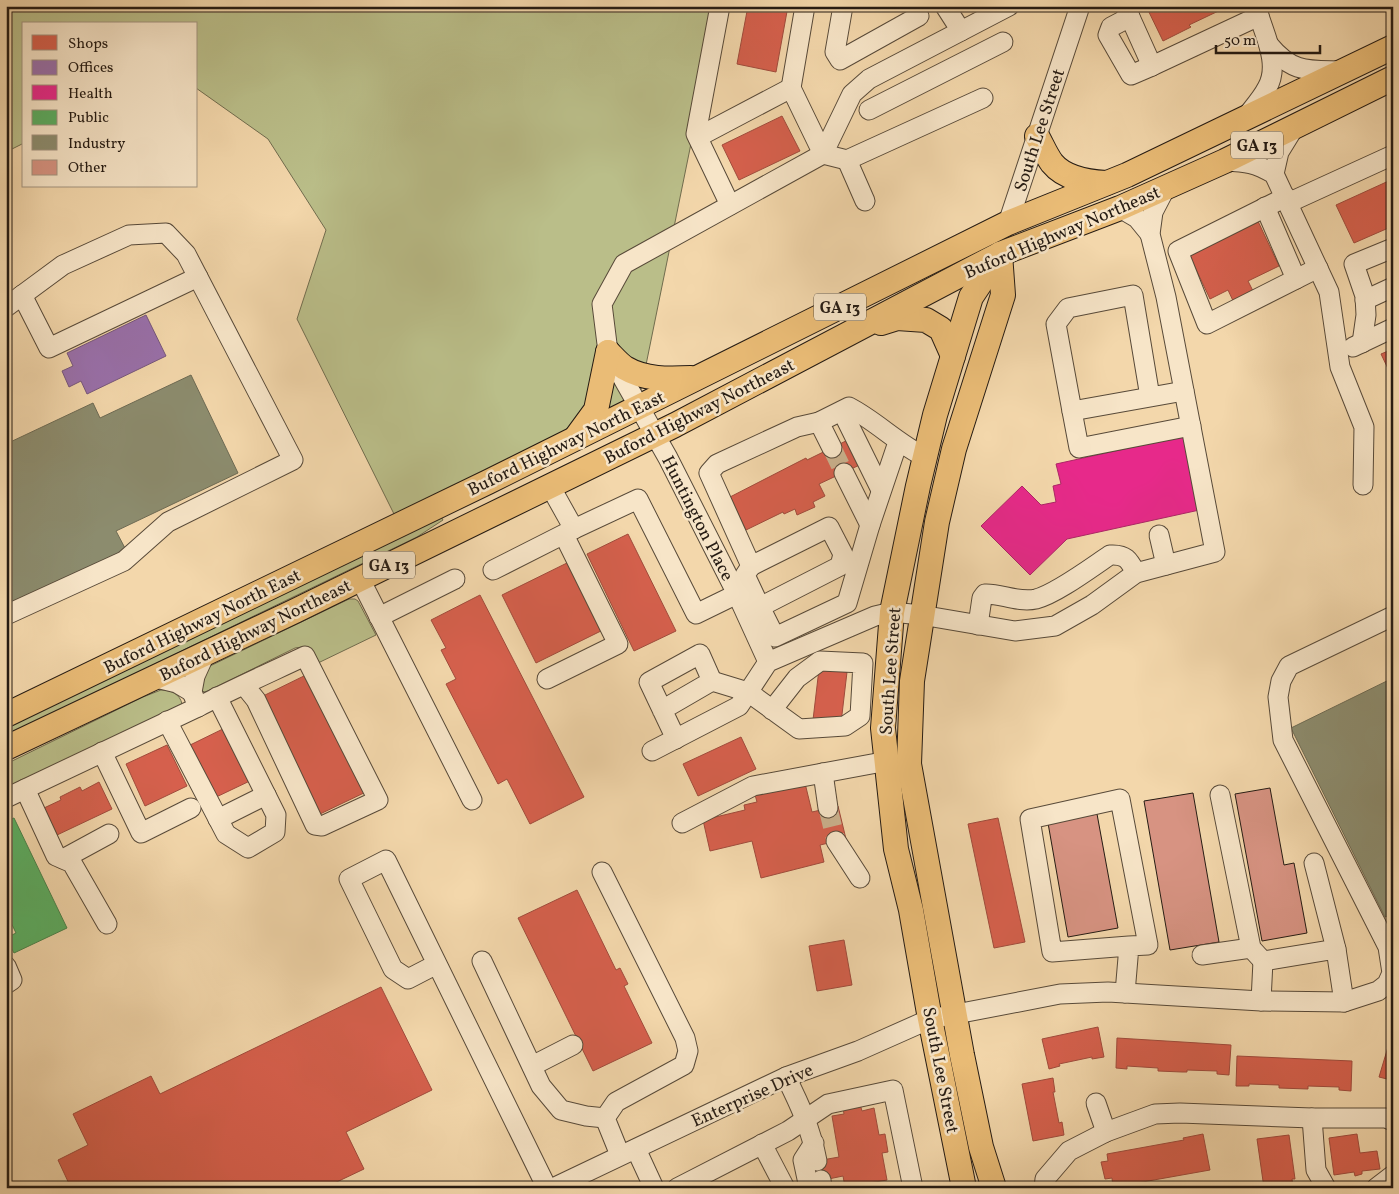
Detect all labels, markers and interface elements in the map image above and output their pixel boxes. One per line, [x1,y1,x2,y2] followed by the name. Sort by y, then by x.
[22,22,198,188] legend
[1216,22,1320,54] scale bar
[1224,31,1256,52] text: 50 m
[68,34,108,55] text: Shops
[68,58,113,79] text: Offices
[1009,66,1072,195] street label: South Lee Street
[68,84,113,105] text: Health
[68,108,109,129] text: Public
[1231,132,1283,158] road number: GA 13
[68,134,125,155] text: Industry
[68,158,107,179] text: Other
[961,181,1164,286] street label: Buford Highway Northeast
[814,294,866,320] road number: GA 13
[600,353,799,471] street label: Buford Highway Northeast
[464,386,670,503] street label: Buford Highway North East
[654,452,739,586] street label: Huntington Place
[363,552,415,578] road number: GA 13
[100,564,306,681] street label: Buford Highway North East
[155,574,356,689] street label: Buford Highway Northeast
[875,606,908,736] street label: South Lee Street
[915,1005,964,1136] street label: South Lee Street
[688,1058,817,1134] street label: Enterprise Drive

